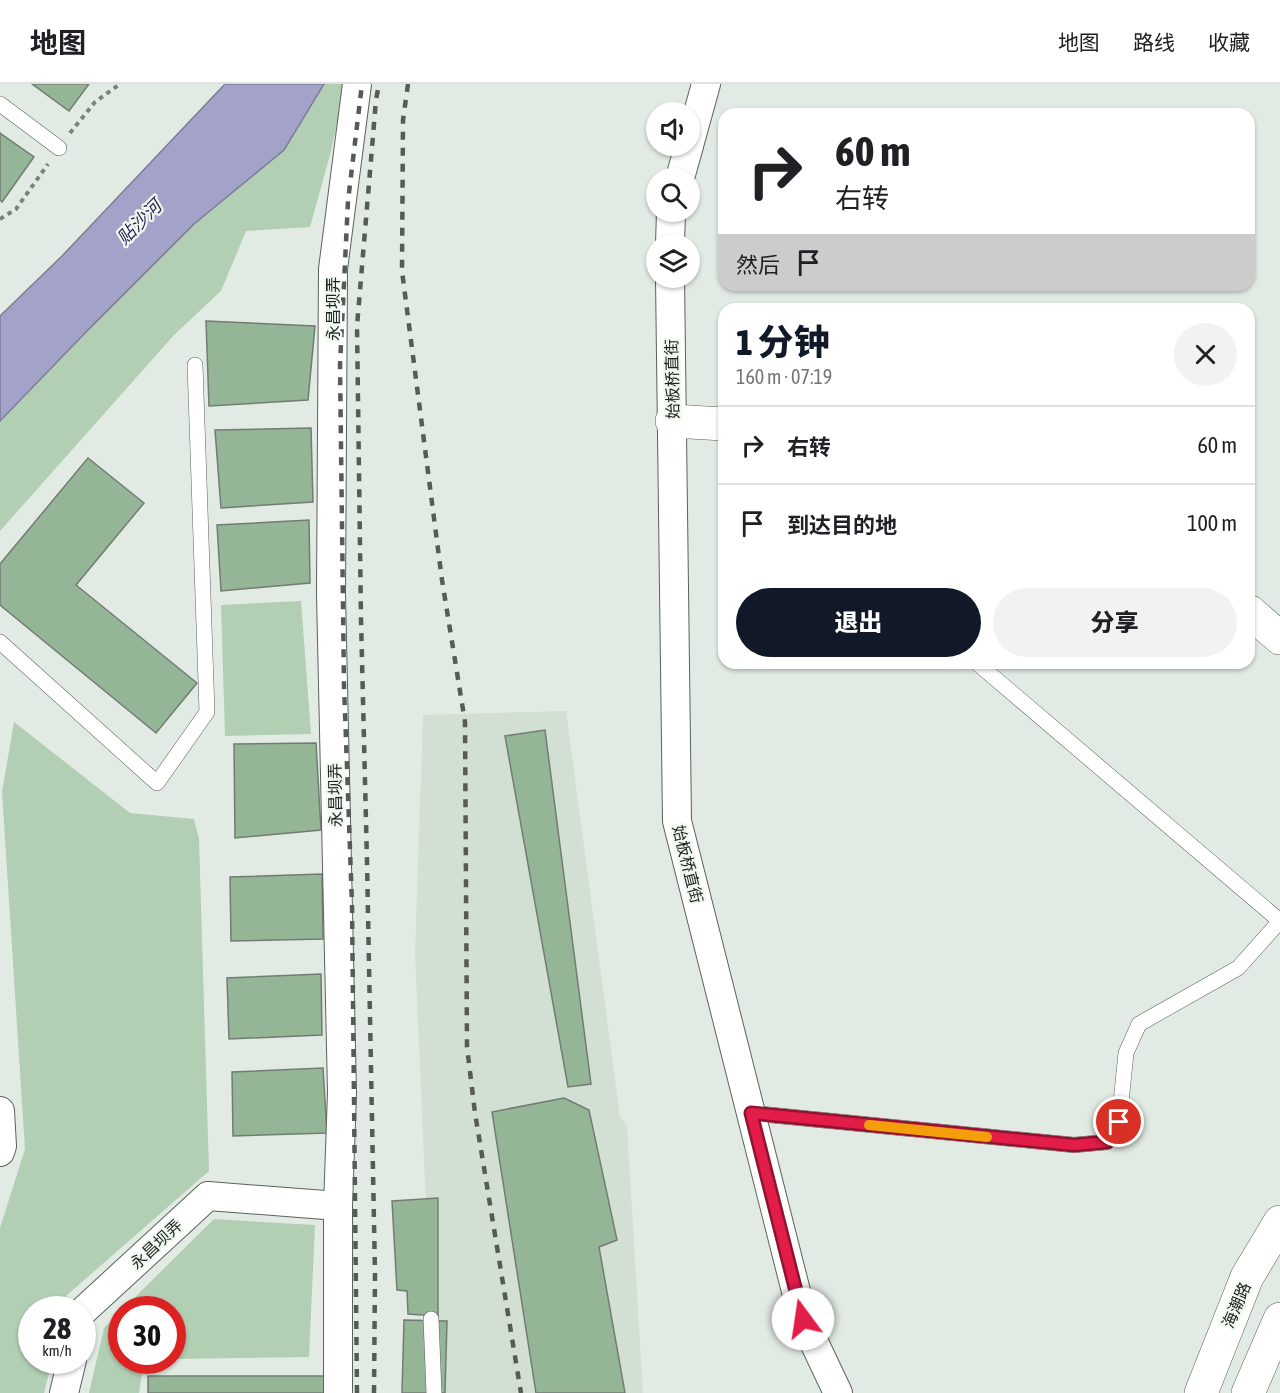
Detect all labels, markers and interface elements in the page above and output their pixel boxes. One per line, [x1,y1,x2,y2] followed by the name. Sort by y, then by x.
[30,27,86,59] text: 地图
[1058,30,1100,54] text: 地图
[1133,30,1175,54] text: 路线
[1208,30,1250,54] text: 收藏
[646,102,700,288] map controls
[646,102,700,156] button: sound
[835,127,910,175] text: 60 m
[736,132,814,210] icon: right
[646,168,700,222] button: search
[835,183,889,214] text: 右转
[112,193,168,249] water label: 贴沙河
[646,234,700,288] button: layers
[792,246,825,279] icon: arrive
[736,252,780,278] text: 然后
[324,277,342,341] street label: 永昌坝弄
[736,321,830,363] text: 1 分钟
[1174,323,1237,386] button: close
[662,339,682,419] street label: 始板桥直街
[736,365,832,388] text: 160 m · 07:19
[736,429,769,462] icon: right
[1197,432,1237,458] text: 60 m
[787,434,831,460] text: 右转
[736,507,769,540] icon: arrive
[1187,510,1237,536] text: 100 m
[787,512,897,538] text: 到达目的地
[736,588,981,657] button: 退出
[993,588,1237,657] button: 分享
[325,763,345,827] street label: 永昌坝弄
[670,823,706,905] street label: 始板桥直街
[1093,1096,1144,1147] pin
[1102,1105,1135,1138] icon: arrive
[126,1216,186,1272] street label: 永昌坝弄
[1218,1279,1254,1331] street label: 海潮路
[771,1287,835,1351] position arrow
[108,1296,186,1374] speed limit sign: 30
[43,1311,71,1345] text: 28
[42,1342,72,1359] text: km/h

